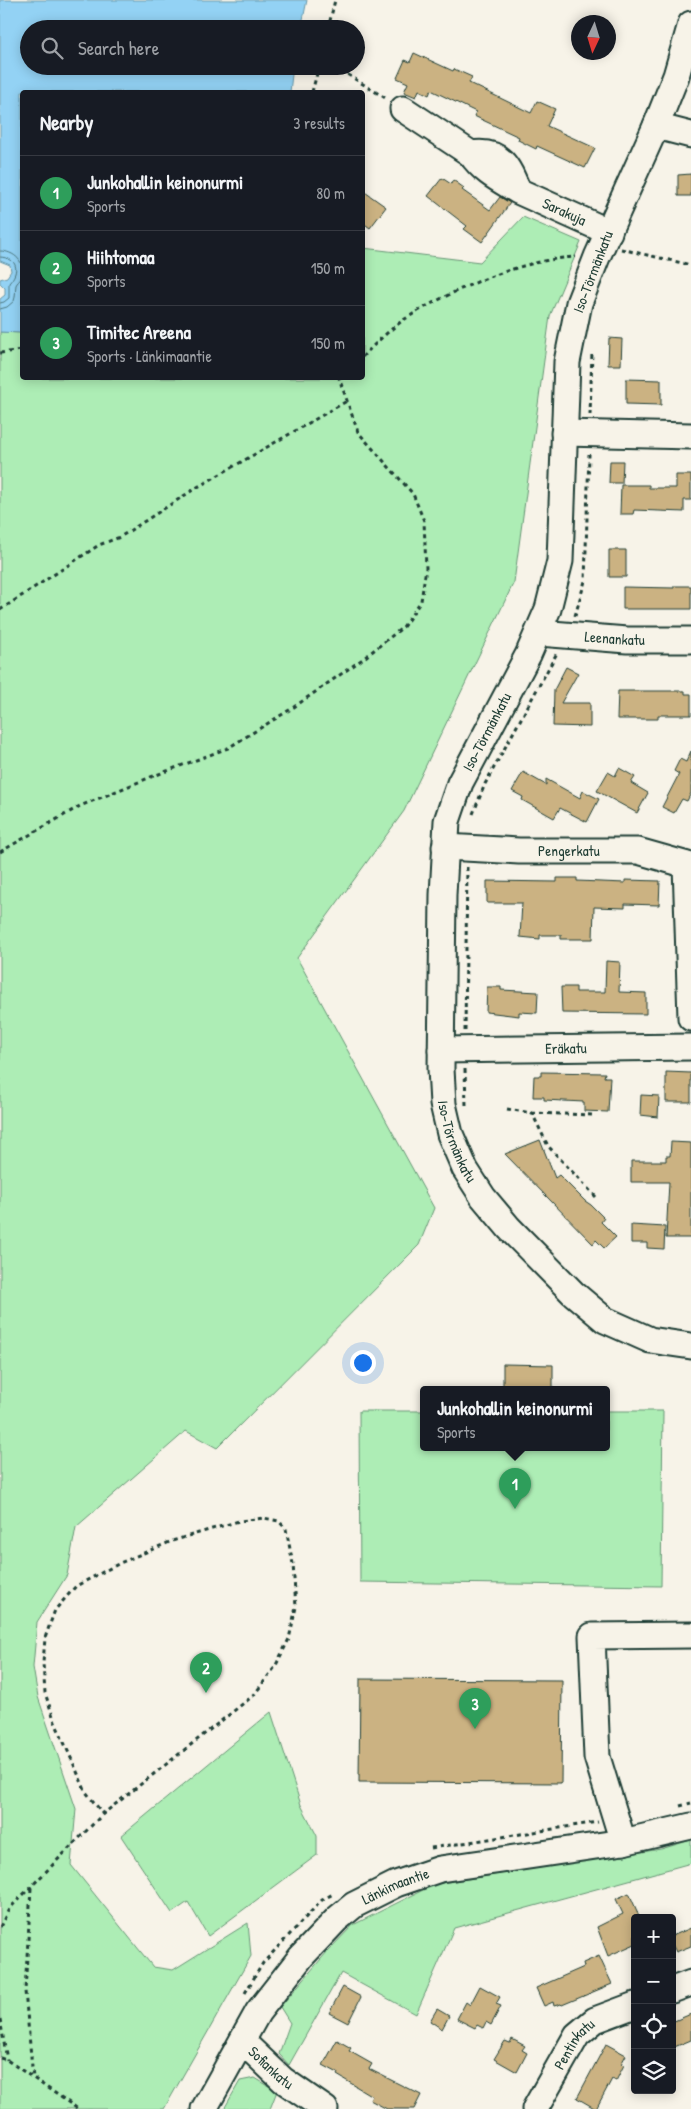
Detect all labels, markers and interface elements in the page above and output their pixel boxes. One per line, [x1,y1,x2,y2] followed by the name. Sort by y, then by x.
[571,15,616,60] north arrow
[20,20,365,75] search box
[38,34,66,62] icon: search
[78,35,159,61] text: Search here
[40,108,93,137] text: Nearby
[293,112,345,134] text: 3 results
[87,169,243,195] text: Junkohallin keinonurmi
[53,182,59,204] text: 1
[316,182,345,204] text: 80 m
[539,192,590,230] street label: Sarakuja
[87,195,125,217] text: Sports
[567,228,618,316] street label: Iso-Törmänkatu
[87,244,154,270] text: Hiihtomaa
[52,257,60,279] text: 2
[311,257,345,279] text: 150 m
[87,270,125,292] text: Sports
[87,319,191,345] text: Timitec Areena
[52,332,60,354] text: 3
[311,332,345,354] text: 150 m
[87,345,212,367] text: Sports · Länkimaantie
[584,626,645,650] street label: Leenankatu
[457,689,516,775] street label: Iso-Törmänkatu
[538,840,600,861] street label: Pengerkatu
[545,1037,587,1059] street label: Eräkatu
[433,1100,482,1186] street label: Iso-Törmänkatu
[350,1350,376,1376] your location
[420,1386,610,1451] popup
[437,1395,593,1421] text: Junkohallin keinonurmi
[437,1421,475,1443] text: Sports
[499,1468,531,1509] pin: 1
[190,1652,222,1693] pin: 2
[459,1688,491,1729] pin: 3
[358,1862,432,1909] street label: Länkimaantie
[631,1914,676,2094] map controls
[631,1914,676,1959] button: +
[631,1959,676,2004] button: −
[631,2004,676,2049] button: locate
[548,2014,599,2073] street label: Pentinkatu
[244,2041,298,2094] street label: Sofiankatu
[631,2049,676,2094] button: layers

